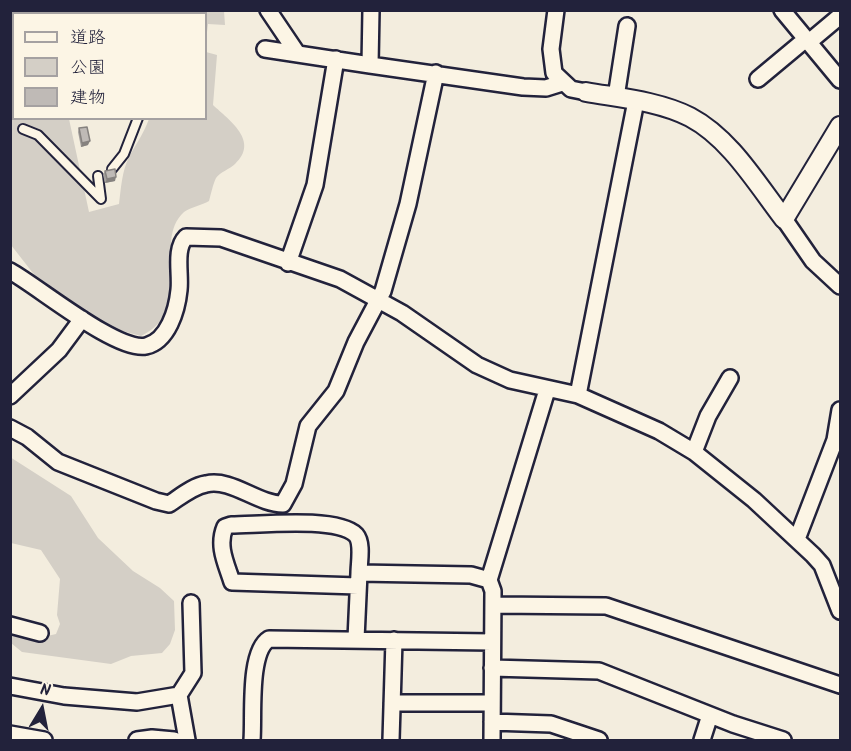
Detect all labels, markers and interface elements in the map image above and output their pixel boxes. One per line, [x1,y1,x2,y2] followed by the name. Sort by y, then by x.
[12,12,207,120] legend
[70,24,106,53] text: 道路
[70,54,106,83] text: 公園
[70,84,106,113] text: 建物
[38,678,52,704] text: N
[12,679,72,739] north arrow

